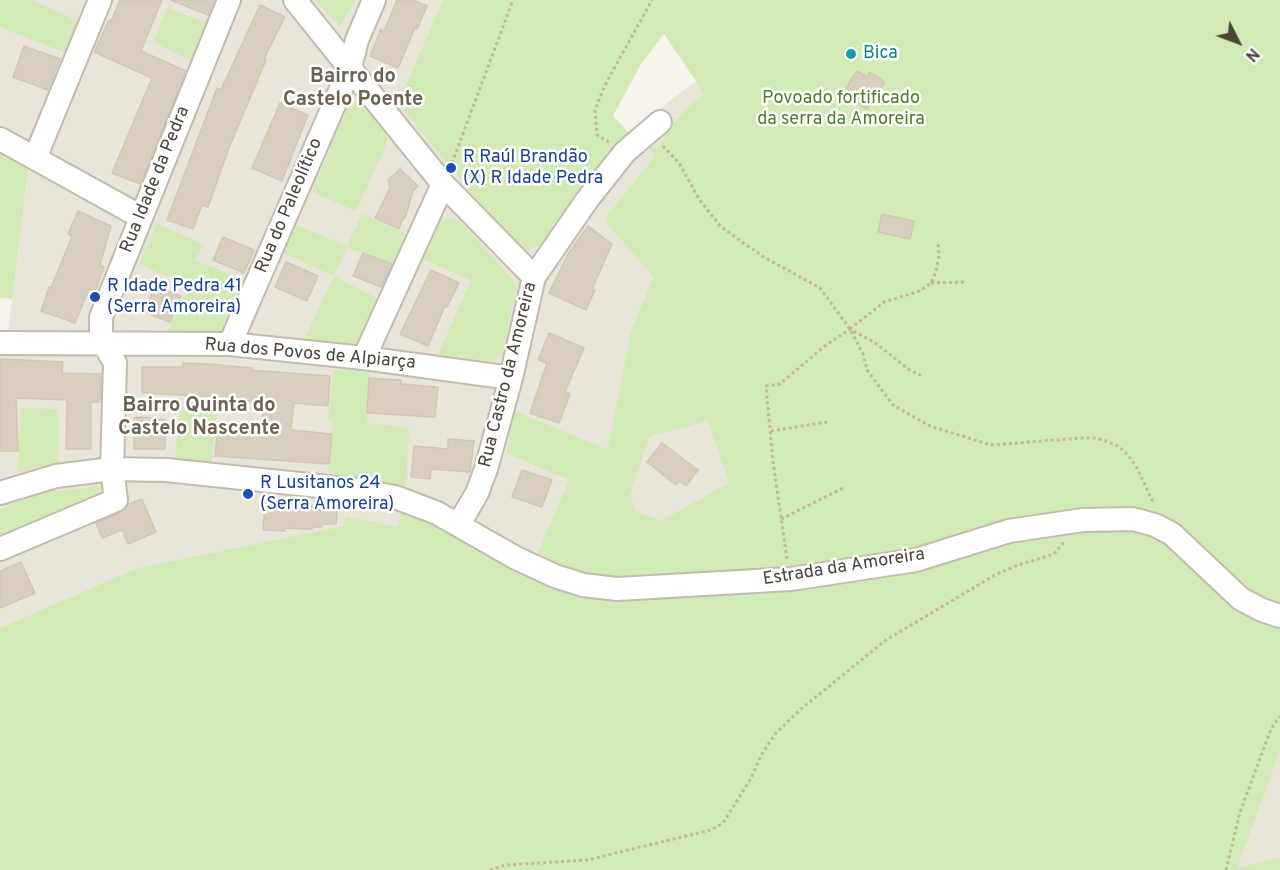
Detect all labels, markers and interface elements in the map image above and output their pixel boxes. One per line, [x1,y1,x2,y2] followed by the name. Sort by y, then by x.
[1208,12,1268,72] north arrow
[863,43,898,65] place label: Bica
[1240,43,1263,65] text: N
[844,47,858,61] marker: Bica
[283,66,423,113] district label: Bairro do Castelo Poente
[757,88,925,130] park label: Povoado fortificado da serra da Amoreira
[117,104,195,256] street label: Rua Idade da Pedra
[252,135,328,277] street label: Rua do Paleolítico
[463,147,603,190] place label: R Raúl Brandão (X) R Idade Pedra
[444,161,458,175] marker: R Raúl Brandão (X) R Idade Pedra
[107,276,242,318] place label: R Idade Pedra 41 (Serra Amoreira)
[475,280,543,470] street label: Rua Castro da Amoreira
[88,290,102,304] marker: R Idade Pedra 41 (Serra Amoreira)
[204,335,416,375] street label: Rua dos Povos de Alpiarça
[118,395,280,442] district label: Bairro Quinta do Castelo Nascente
[260,473,394,516] place label: R Lusitanos 24 (Serra Amoreira)
[241,487,255,501] marker: R Lusitanos 24 (Serra Amoreira)
[762,545,926,591] street label: Estrada da Amoreira

